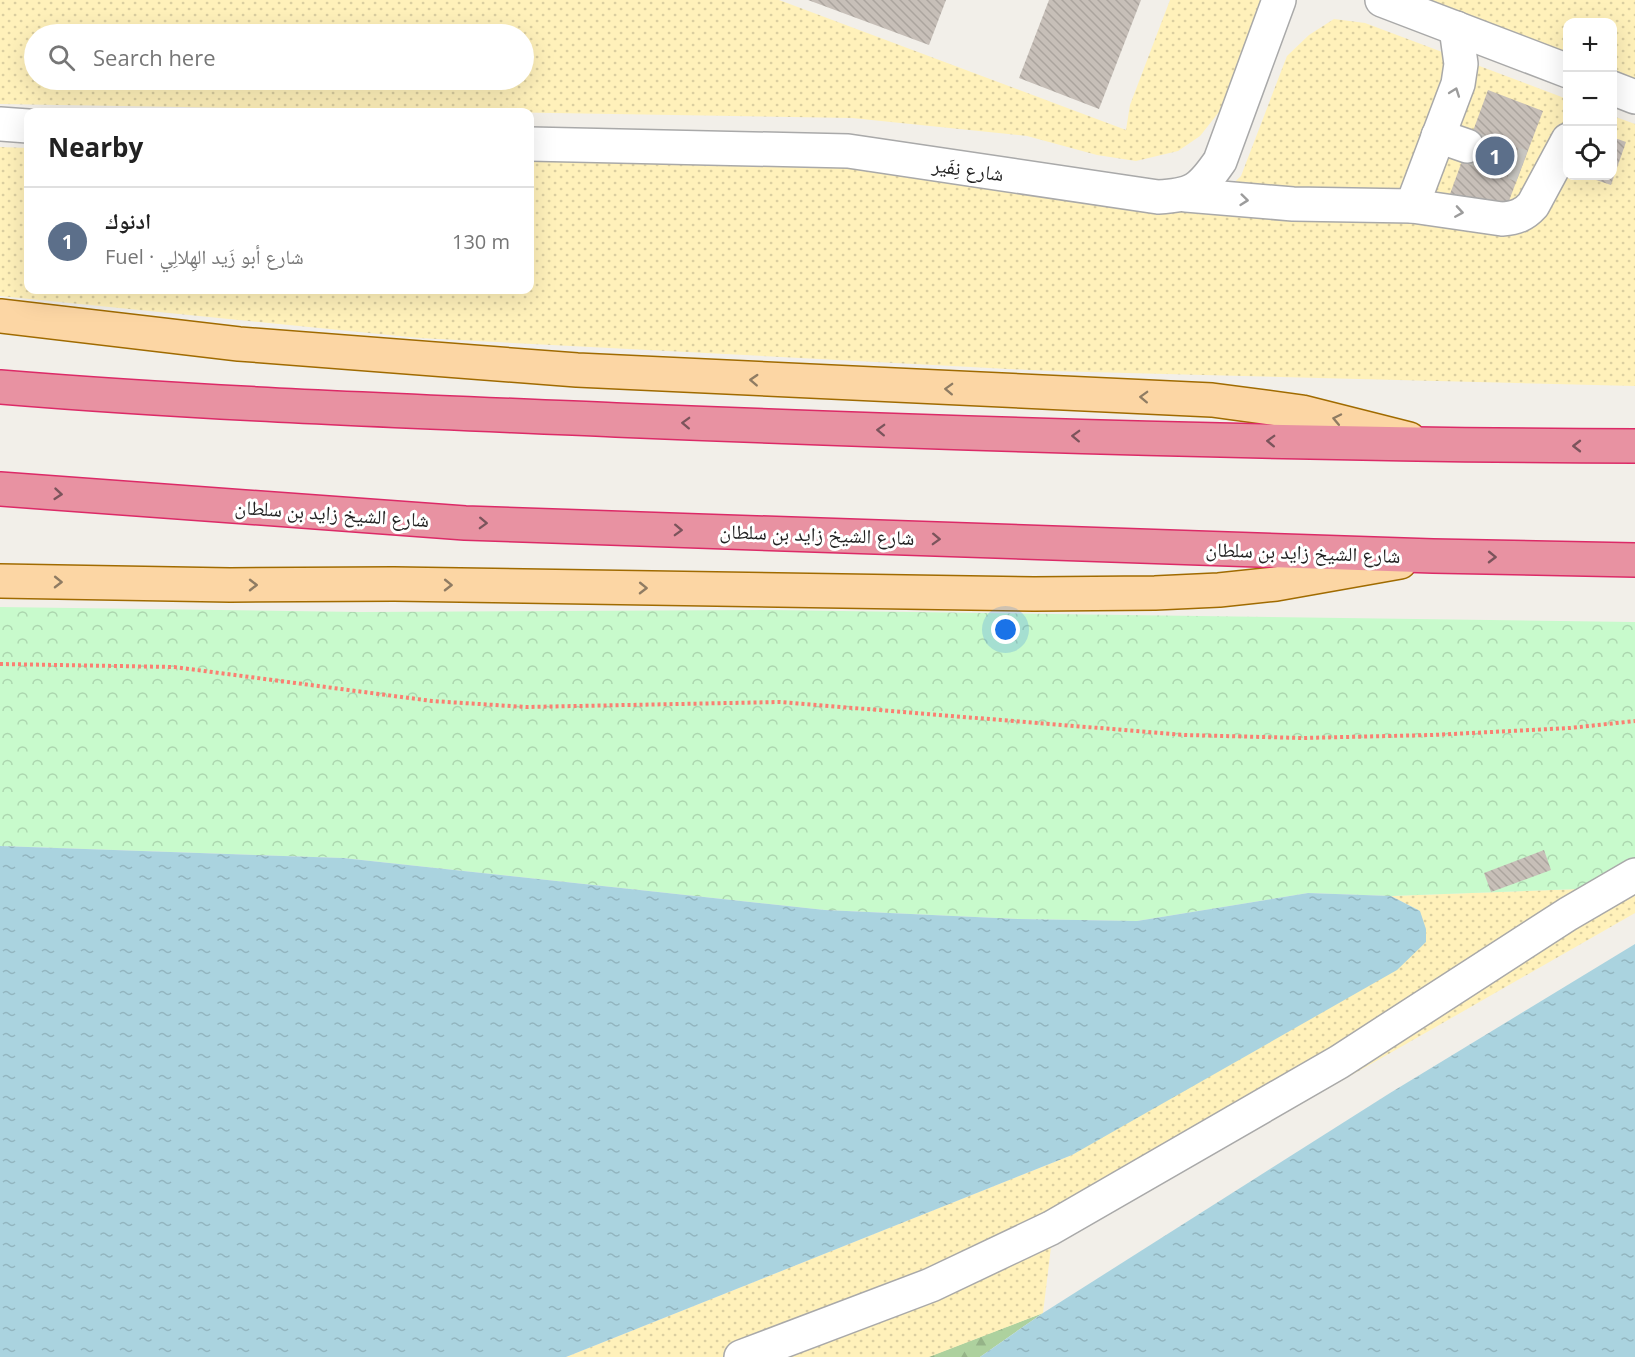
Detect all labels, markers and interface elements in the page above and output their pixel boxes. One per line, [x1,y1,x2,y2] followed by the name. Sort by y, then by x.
[1563,18,1617,180] map controls
[1563,18,1617,72] button: +
[24,24,534,90] search box
[45,41,78,74] icon: search
[93,42,216,72] text: Search here
[1563,72,1617,126] button: −
[1448,87,1460,98] one-way arrow
[1563,126,1617,180] button: locate
[48,129,143,165] text: Nearby
[1476,134,1514,178] pin: 1
[930,150,1005,187] street label: شارع نِفَير
[1239,193,1248,206] one-way arrow
[105,205,151,235] text: ادنوك
[1455,206,1464,218] one-way arrow
[62,228,73,255] text: 1
[452,228,510,255] text: 130 m
[105,243,304,270] text: Fuel · شارع أبو زَيد الهِلالِي
[750,373,759,386] one-way arrow
[945,382,954,395] one-way arrow
[1139,390,1148,403] one-way arrow
[1333,413,1343,426] one-way arrow
[682,416,691,429] one-way arrow
[876,424,885,437] one-way arrow
[1071,429,1080,442] one-way arrow
[1266,435,1275,447] one-way arrow
[1572,440,1581,452] one-way arrow
[54,487,63,500] one-way arrow
[234,493,430,533] street label: شارع الشيخ زايد بن سلطان
[479,517,488,530] one-way arrow
[719,517,915,551] street label: شارع الشيخ زايد بن سلطان
[674,523,683,536] one-way arrow
[932,532,941,545] one-way arrow
[1205,535,1401,569] street label: شارع الشيخ زايد بن سلطان
[1487,551,1496,563] one-way arrow
[54,576,63,589] one-way arrow
[444,578,453,591] one-way arrow
[249,579,258,591] one-way arrow
[639,582,648,594] one-way arrow
[991,615,1020,644] your location

